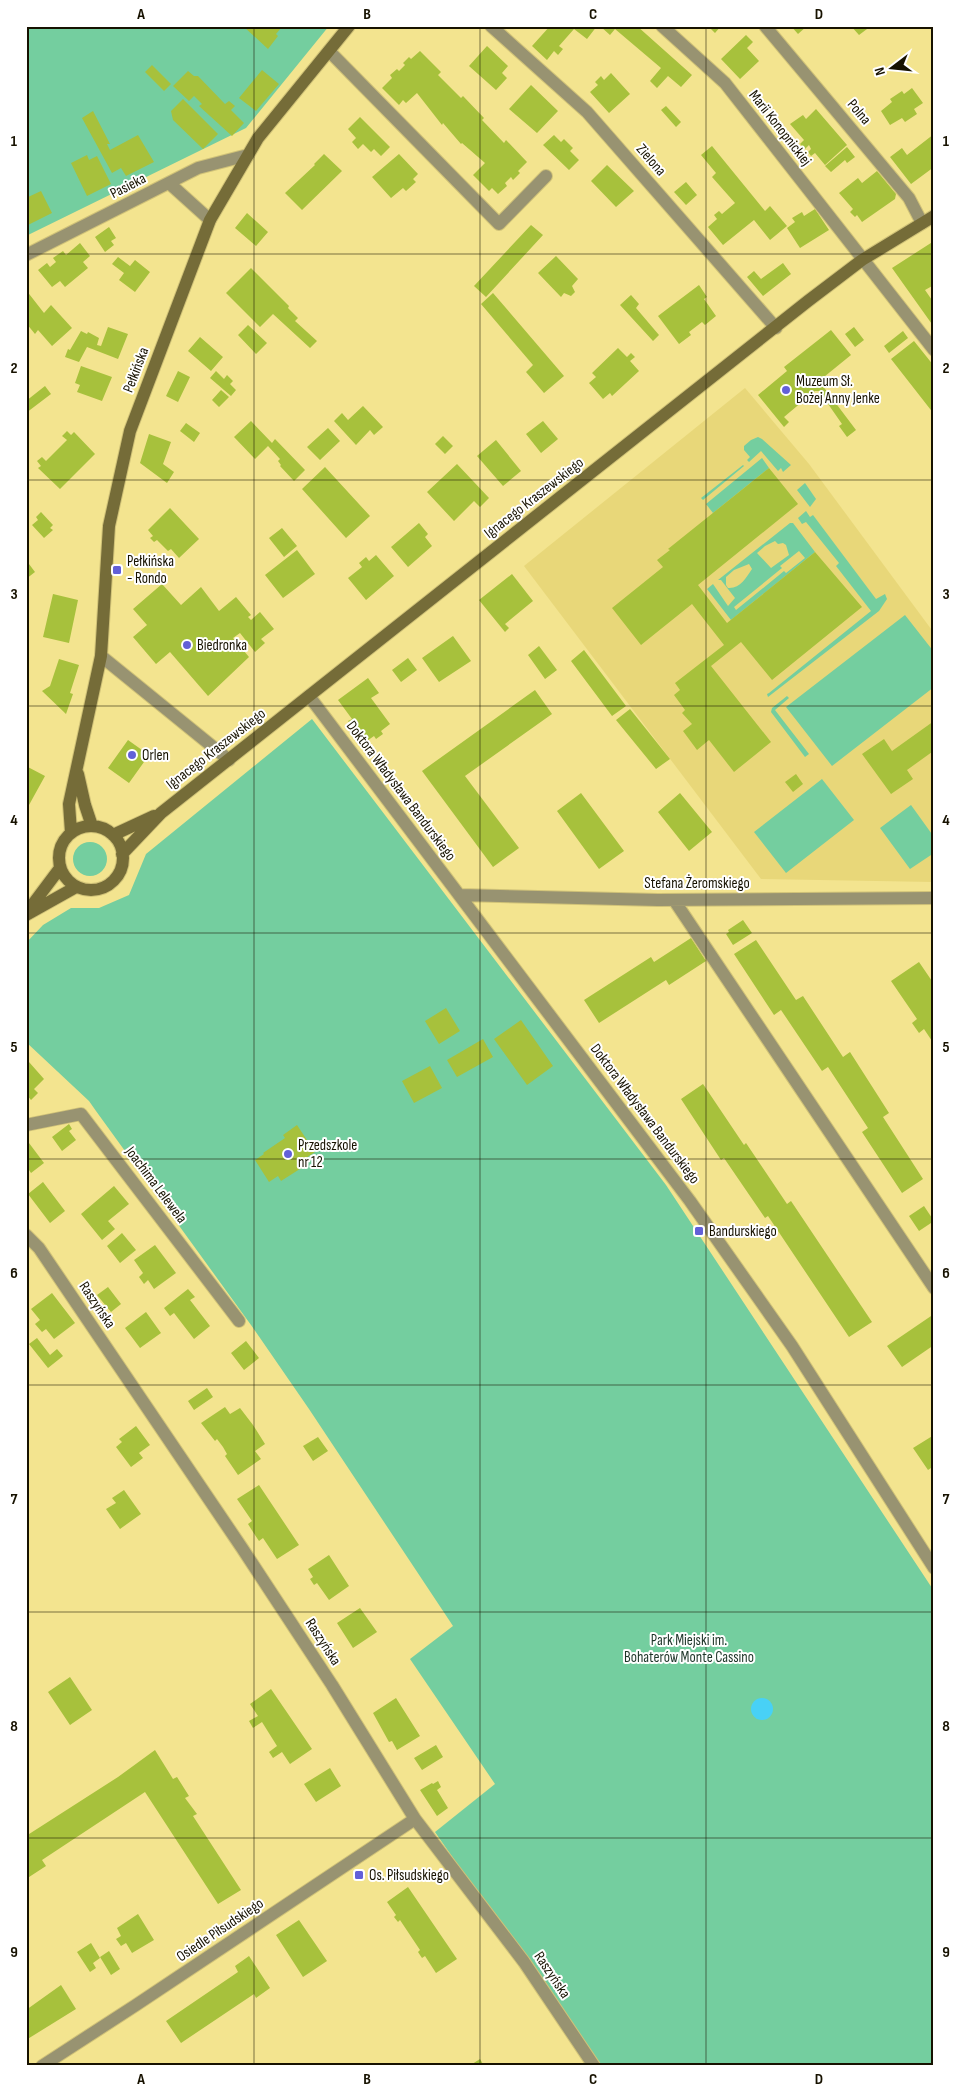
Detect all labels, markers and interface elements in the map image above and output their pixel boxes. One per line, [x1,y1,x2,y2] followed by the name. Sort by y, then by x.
[136,5,145,24] text: A
[363,5,371,24] text: B
[589,5,597,24] text: C
[815,5,823,24] text: D
[868,42,918,92] north arrow
[871,66,889,77] text: N
[744,86,816,170] street label: Marii Konopnickiej
[843,95,875,129] street label: Polna
[11,132,18,151] text: 1
[943,132,950,151] text: 1
[632,140,670,180] street label: Zielona
[107,169,149,203] street label: Pasieka
[119,344,153,395] street label: Pełkińska
[10,359,18,378] text: 2
[942,359,950,378] text: 2
[796,372,880,408] place label: Muzeum Sł. Bożej Anny Jenke
[780,384,792,396] marker: Muzeum Sł. Bożej Anny Jenke
[480,453,588,543] street label: Ignacego Kraszewskiego
[127,552,174,588] place label: Pełkińska - Rondo
[111,564,123,576] marker: Pełkińska - Rondo
[10,585,18,604] text: 3
[942,585,950,604] text: 3
[197,636,247,655] place label: Biedronka
[181,639,193,651] marker: Biedronka
[162,704,270,794] street label: Ignacego Kraszewskiego
[342,717,460,865] street label: Doktora Władysława Bandurskiego
[142,746,169,765] place label: Orlen
[126,749,138,761] marker: Orlen
[10,811,18,830] text: 4
[942,811,950,830] text: 4
[644,874,750,893] street label: Stefana Żeromskiego
[10,1038,18,1057] text: 5
[942,1038,950,1057] text: 5
[586,1040,704,1188] street label: Doktora Władysława Bandurskiego
[298,1136,357,1172] place label: Przedszkole nr 12
[120,1142,191,1227] street label: Joachima Lelewela
[282,1148,294,1160] marker: Przedszkole nr 12
[709,1222,777,1241] place label: Bandurskiego
[693,1225,705,1237] marker: Bandurskiego
[10,1264,18,1283] text: 6
[942,1264,950,1283] text: 6
[75,1278,120,1332] street label: Raszyńska
[11,1490,18,1509] text: 7
[943,1490,950,1509] text: 7
[301,1615,345,1669] street label: Raszyńska
[624,1631,754,1667] park label: Park Miejski im. Bohaterów Monte Cassino
[10,1717,18,1736] text: 8
[942,1717,950,1736] text: 8
[369,1866,449,1885] place label: Os. Piłsudskiego
[353,1869,365,1881] marker: Os. Piłsudskiego
[173,1894,267,1966] street label: Osiedle Piłsudskiego
[10,1943,18,1962] text: 9
[942,1943,950,1962] text: 9
[530,1948,575,2002] street label: Raszyńska
[136,2070,145,2089] text: A
[363,2070,371,2089] text: B
[589,2070,597,2089] text: C
[815,2070,823,2089] text: D

